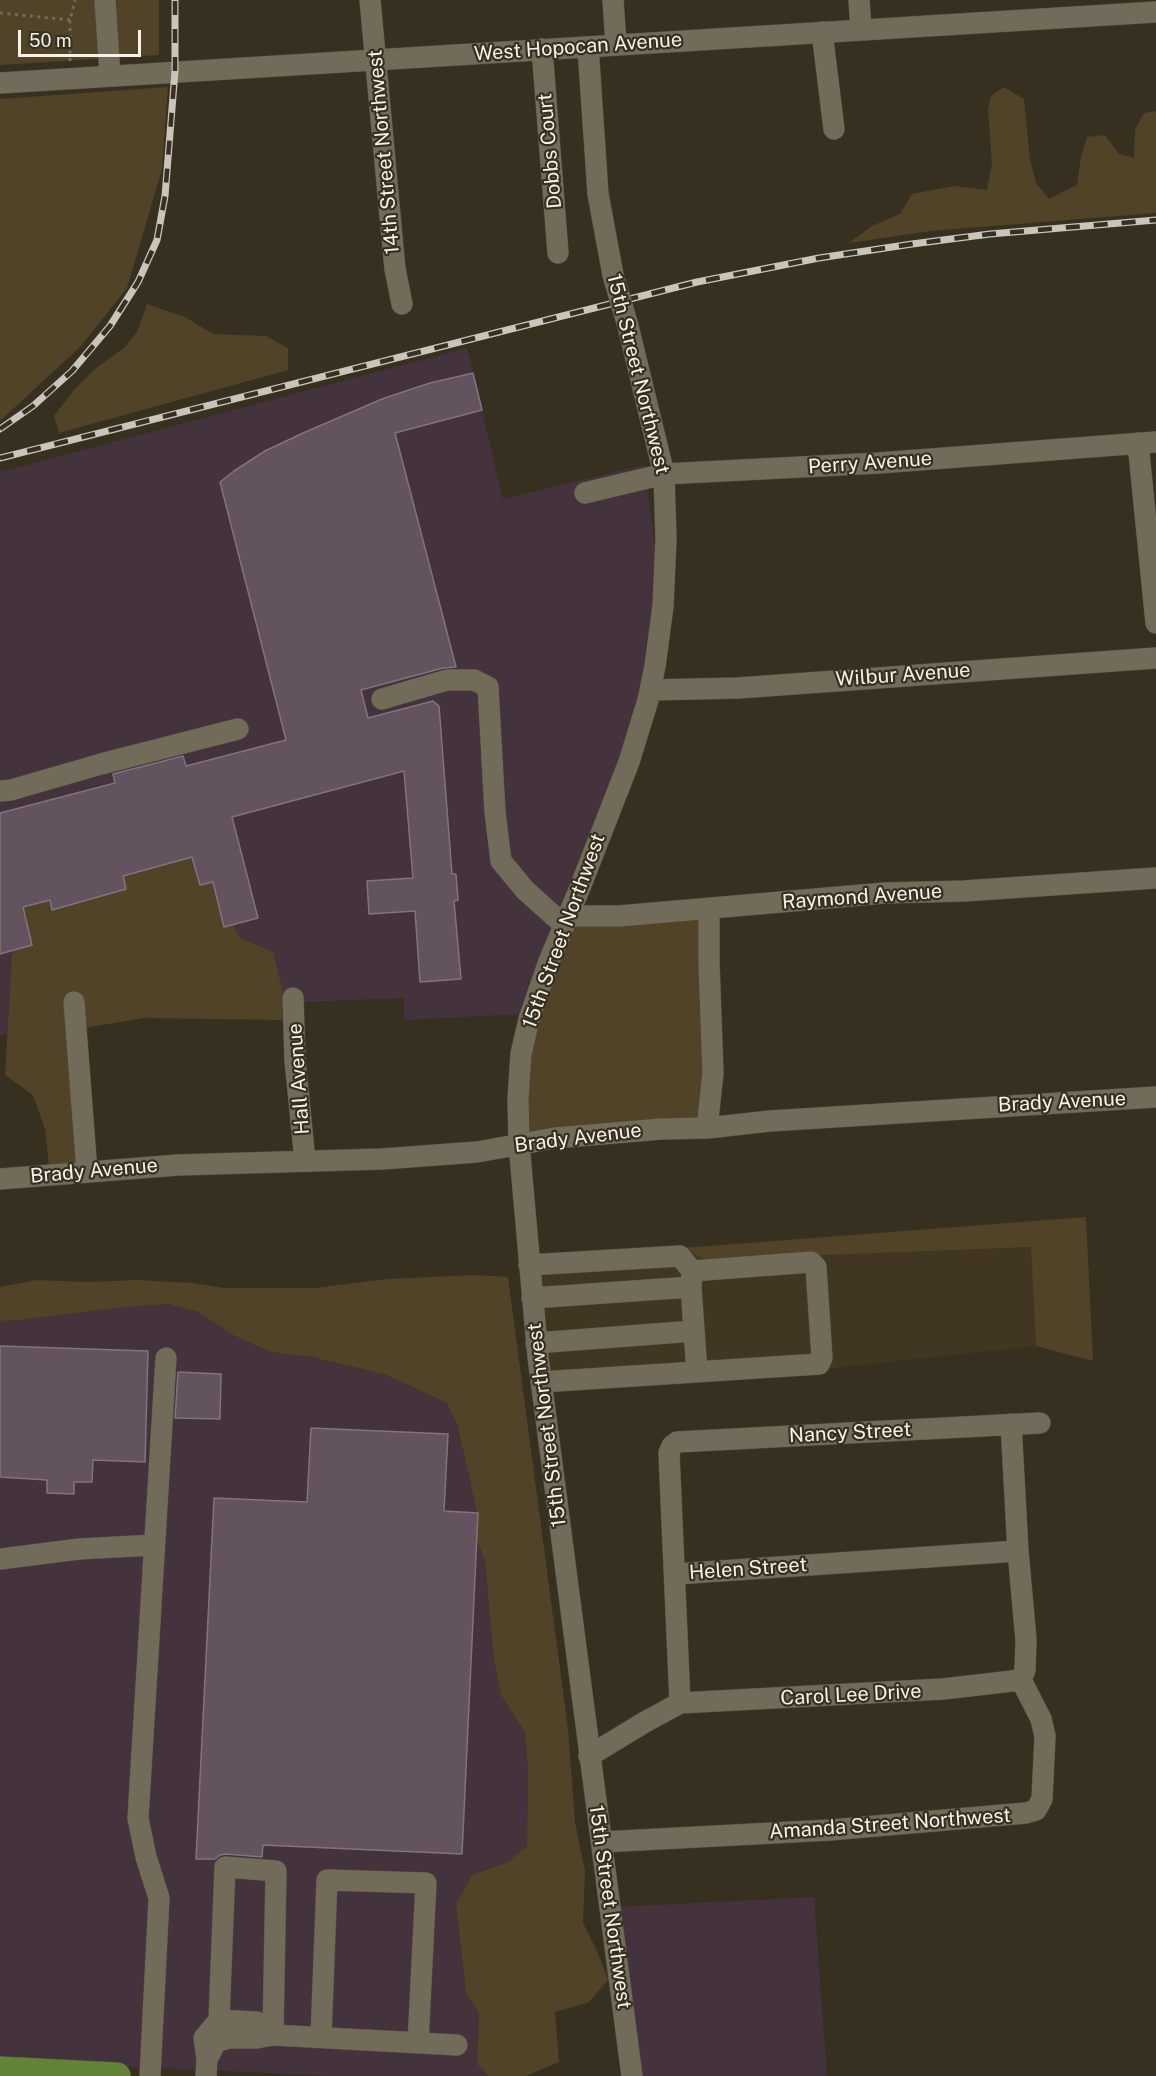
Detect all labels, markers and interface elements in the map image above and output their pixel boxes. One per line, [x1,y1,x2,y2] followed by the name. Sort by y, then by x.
[21,18,144,56] scale bar
[473,28,683,66] street label: West Hopocan Avenue
[29,30,72,51] text: 50 m
[363,49,405,255] street label: 14th Street Northwest
[533,92,567,210] street label: Dobbs Court
[602,271,674,477] street label: 15th Street Northwest
[807,447,933,479] street label: Perry Avenue
[835,658,971,692] street label: Wilbur Avenue
[518,830,610,1032] street label: 15th Street Northwest
[781,879,943,915] street label: Raymond Avenue
[283,1022,315,1136] street label: Hall Avenue
[997,1087,1127,1117] street label: Brady Avenue
[513,1118,643,1158] street label: Brady Avenue
[29,1153,159,1189] street label: Brady Avenue
[523,1322,571,1528] street label: 15th Street Northwest
[788,1418,912,1448] street label: Nancy Street
[688,1553,808,1585] street label: Helen Street
[780,1679,922,1711] street label: Carol Lee Drive
[584,1804,636,2010] street label: 15th Street Northwest
[768,1804,1012,1844] street label: Amanda Street Northwest

